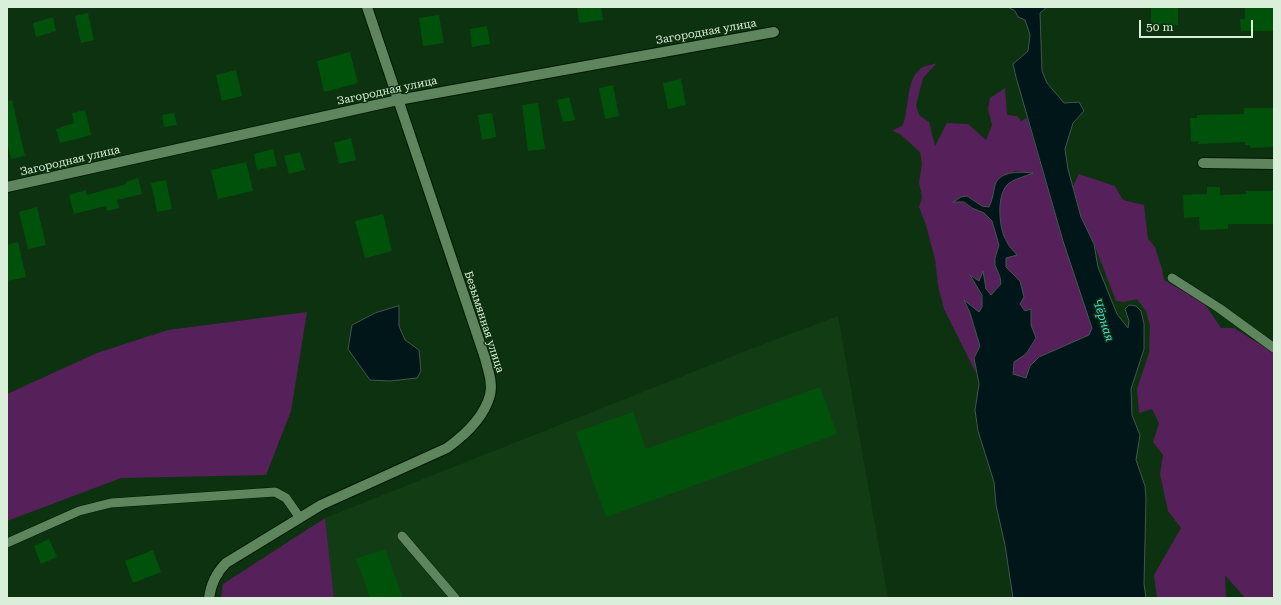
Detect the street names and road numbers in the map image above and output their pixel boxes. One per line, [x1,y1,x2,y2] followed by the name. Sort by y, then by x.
[655,17,757,47] street label: Загородная улица
[336,74,438,108] street label: Загородная улица
[19,143,121,179] street label: Загородная улица
[461,270,507,374] street label: Безымянная улица

